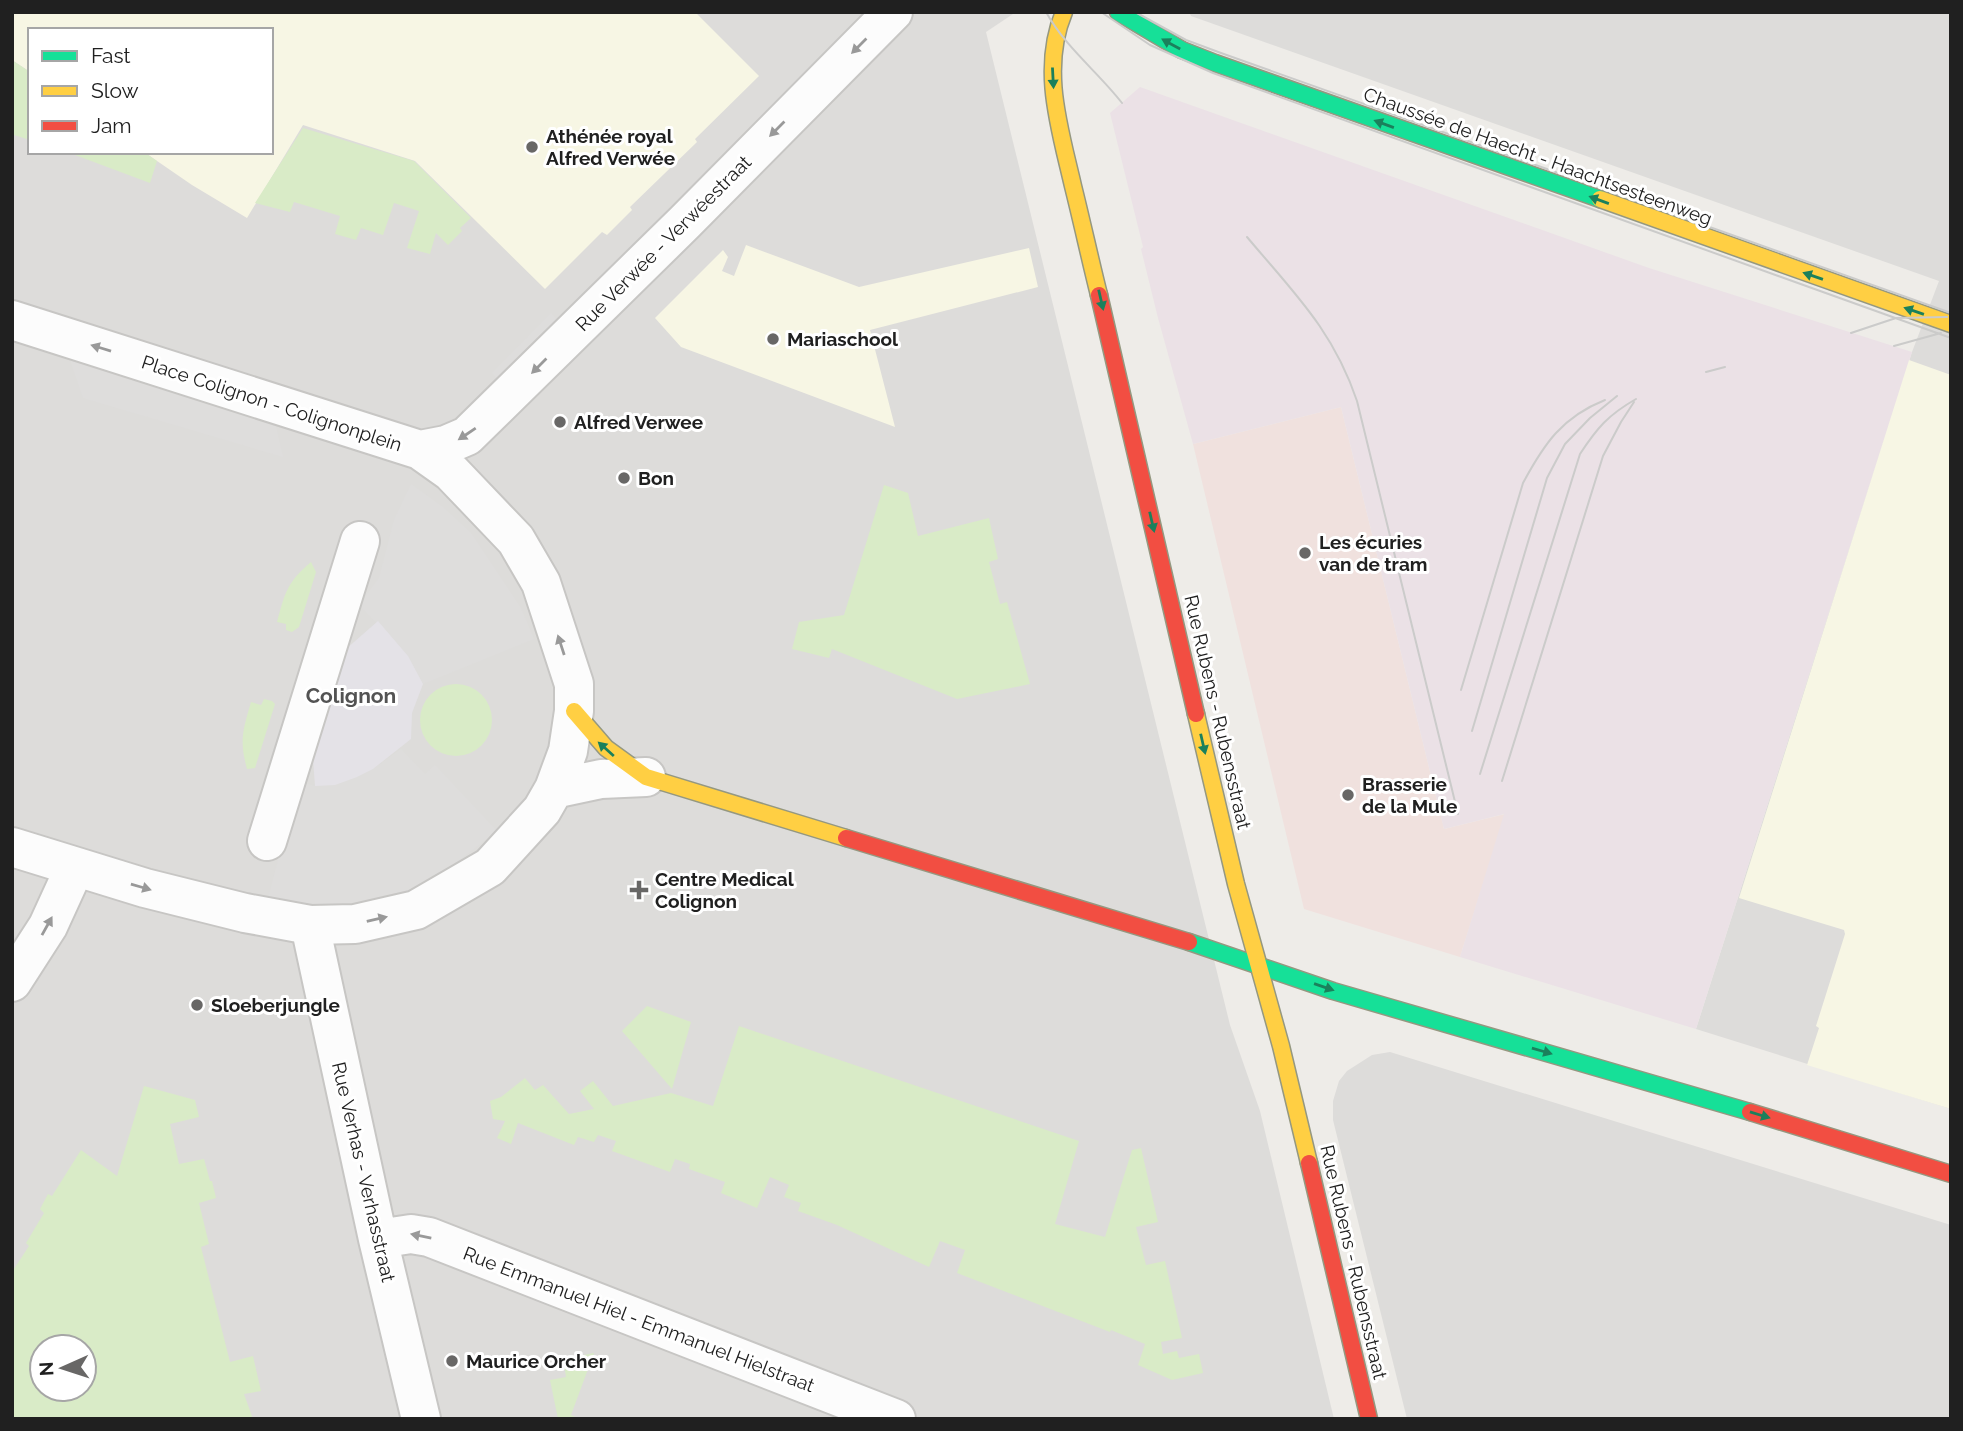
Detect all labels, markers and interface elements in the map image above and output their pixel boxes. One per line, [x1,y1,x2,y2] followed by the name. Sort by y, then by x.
[28,28,273,154] legend
[850,38,867,55] one-way arrow
[1162,38,1181,50] one-way arrow
[91,43,131,68] text: Fast
[1048,68,1059,90] one-way arrow
[91,78,139,103] text: Slow
[1361,83,1715,229] street label: Chaussée de Haecht - Haachtsesteenweg
[91,113,132,138] text: Jam
[1374,118,1395,129] one-way arrow
[769,120,785,137] one-way arrow
[546,125,675,169] place label: Athénée royal Alfred Verwée
[524,139,540,155] marker: Athénée royal Alfred Verwée
[571,150,756,335] street label: Rue Verwée - Verwéestraat
[1588,194,1609,205] one-way arrow
[1802,270,1823,281] one-way arrow
[1096,290,1107,312] one-way arrow
[1903,306,1924,316] one-way arrow
[787,328,899,350] place label: Mariaschool
[765,331,781,347] marker: Mariaschool
[91,342,112,353] one-way arrow
[139,350,405,456] street label: Place Colignon - Colignonplein
[531,358,548,374] one-way arrow
[574,411,703,433] place label: Alfred Verwee
[552,414,568,430] marker: Alfred Verwee
[458,427,476,441] one-way arrow
[638,467,674,489] place label: Bon
[616,470,632,486] marker: Bon
[1147,511,1158,533] one-way arrow
[1319,531,1428,575] place label: Les écuries van de tram
[1297,545,1313,561] marker: Les écuries van de tram
[1180,593,1256,832] street label: Rue Rubens - Rubensstraat
[555,634,566,655] one-way arrow
[306,683,396,708] district label: Colignon
[1198,733,1209,755] one-way arrow
[597,742,614,757] one-way arrow
[1362,773,1457,817] place label: Brasserie de la Mule
[1340,787,1356,803] marker: Brasserie de la Mule
[655,868,795,912] place label: Centre Medical Colignon
[629,880,649,900] marker: Centre Medical Colignon
[131,882,152,892] one-way arrow
[366,913,388,924] one-way arrow
[41,917,53,936] one-way arrow
[1313,983,1334,993] one-way arrow
[211,994,340,1016] place label: Sloeberjungle
[189,997,205,1013] marker: Sloeberjungle
[1532,1047,1553,1057] one-way arrow
[328,1060,400,1285] street label: Rue Verhas - Verhasstraat
[1750,1111,1771,1121] one-way arrow
[1316,1143,1392,1382] street label: Rue Rubens - Rubensstraat
[410,1231,432,1242] one-way arrow
[460,1242,818,1397] street label: Rue Emmanuel Hiel - Emmanuel Hielstraat
[28,1333,98,1403] north arrow
[466,1350,607,1372] place label: Maurice Orcher
[444,1353,460,1369] marker: Maurice Orcher
[35,1361,57,1377] text: N

